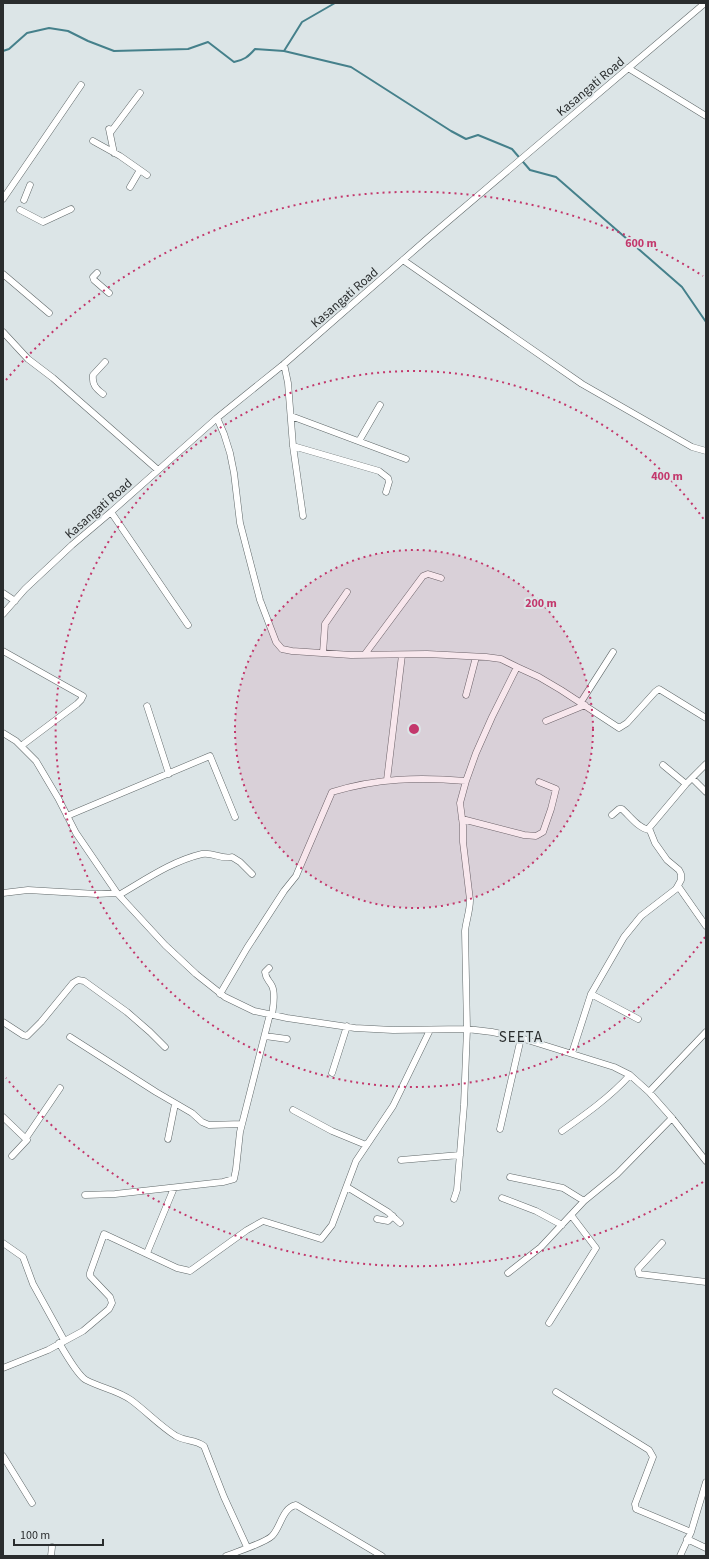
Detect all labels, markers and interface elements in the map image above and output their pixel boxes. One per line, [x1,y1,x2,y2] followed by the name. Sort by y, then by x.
[553,53,629,121] street label: Kasangati Road
[625,235,657,252] text: 600 m
[307,263,382,332] street label: Kasangati Road
[651,468,683,485] text: 400 m
[61,474,136,543] street label: Kasangati Road
[525,595,557,612] text: 200 m
[407,722,421,736] centre of rings
[499,1027,543,1048] district label: SEETA
[14,1521,103,1547] scale bar
[20,1527,50,1544] text: 100 m

